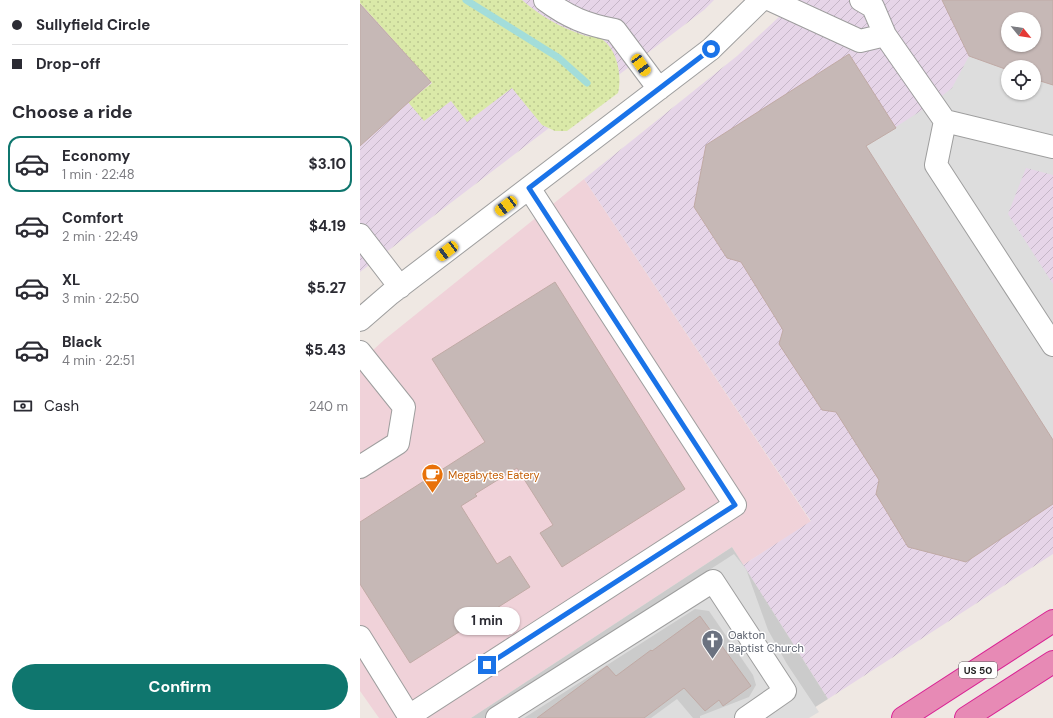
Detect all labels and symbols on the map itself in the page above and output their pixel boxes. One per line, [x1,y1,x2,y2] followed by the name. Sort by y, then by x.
[1001,12,1041,52] north arrow
[702,40,720,58] route start
[629,52,653,78] car
[493,194,519,218] car
[434,239,460,263] car
[420,462,446,495] cafe icon: Megabytes Eatery
[448,468,540,482] place label: Megabytes Eatery
[454,607,520,635] callout: 1 min
[699,628,725,661] church icon: Oakton Baptist Church
[728,628,804,655] place label: Oakton Baptist Church
[478,656,496,674] route end
[959,662,997,678] road number: US 50

